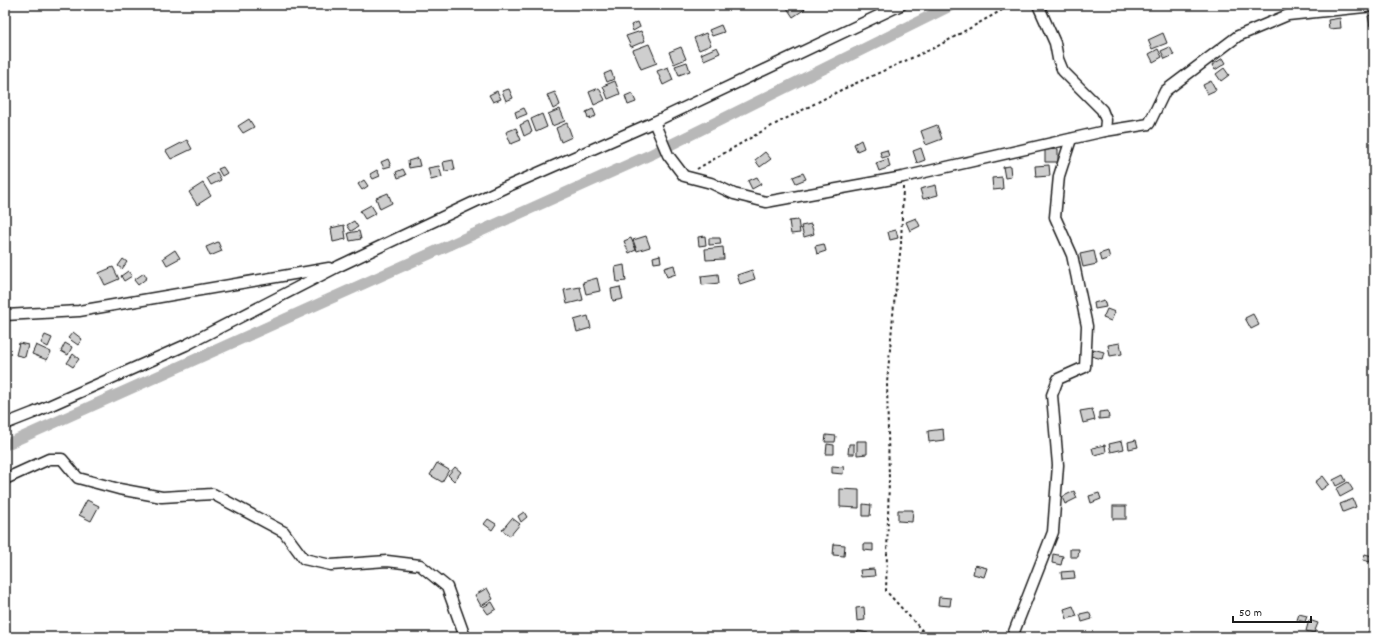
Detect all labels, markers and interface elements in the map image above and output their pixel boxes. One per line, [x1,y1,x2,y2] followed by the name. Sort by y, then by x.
[1233,598,1311,624] scale bar
[1239,605,1262,622] text: 50 m

